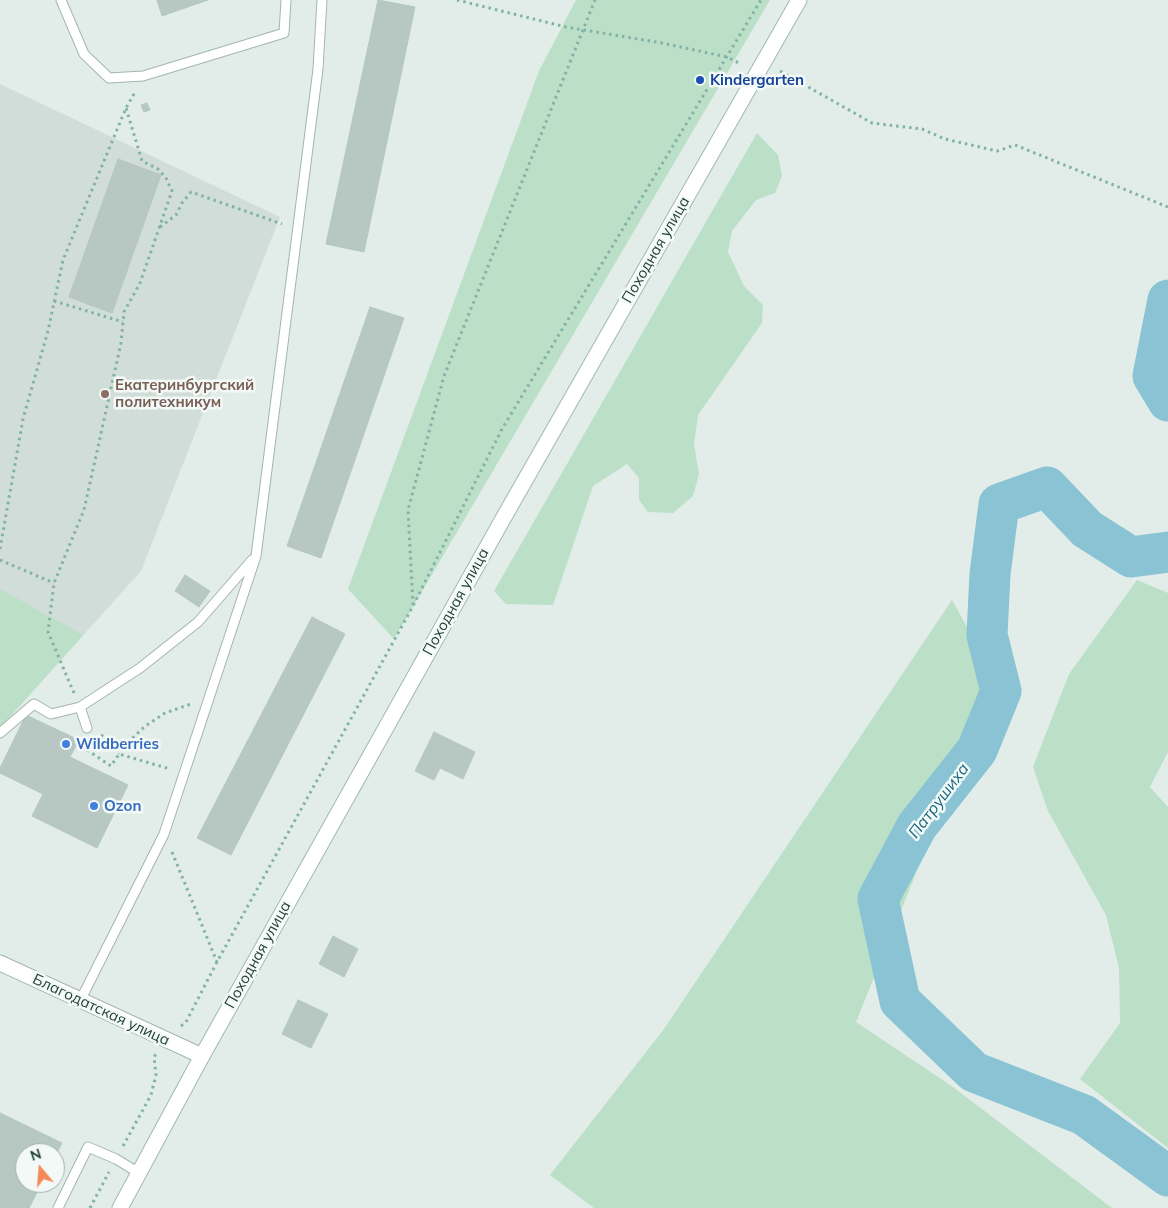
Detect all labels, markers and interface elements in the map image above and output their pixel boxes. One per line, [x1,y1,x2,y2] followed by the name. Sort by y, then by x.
[710,71,804,89] place label: Kindergarten
[694,74,706,86] marker: Kindergarten
[618,194,694,306] street label: Походная улица
[115,376,254,411] place label: Екатеринбургский политехникум
[99,388,111,400] marker: Екатеринбургский политехникум
[419,545,493,659] street label: Походная улица
[76,735,159,753] place label: Wildberries
[60,738,72,750] marker: Wildberries
[905,760,973,842] water label: Патрушиха
[104,797,141,815] place label: Ozon
[88,800,100,812] marker: Ozon
[221,898,295,1012] street label: Походная улица
[30,970,172,1050] street label: Благодатская улица
[15,1143,65,1193] north arrow
[28,1144,43,1165] text: N

